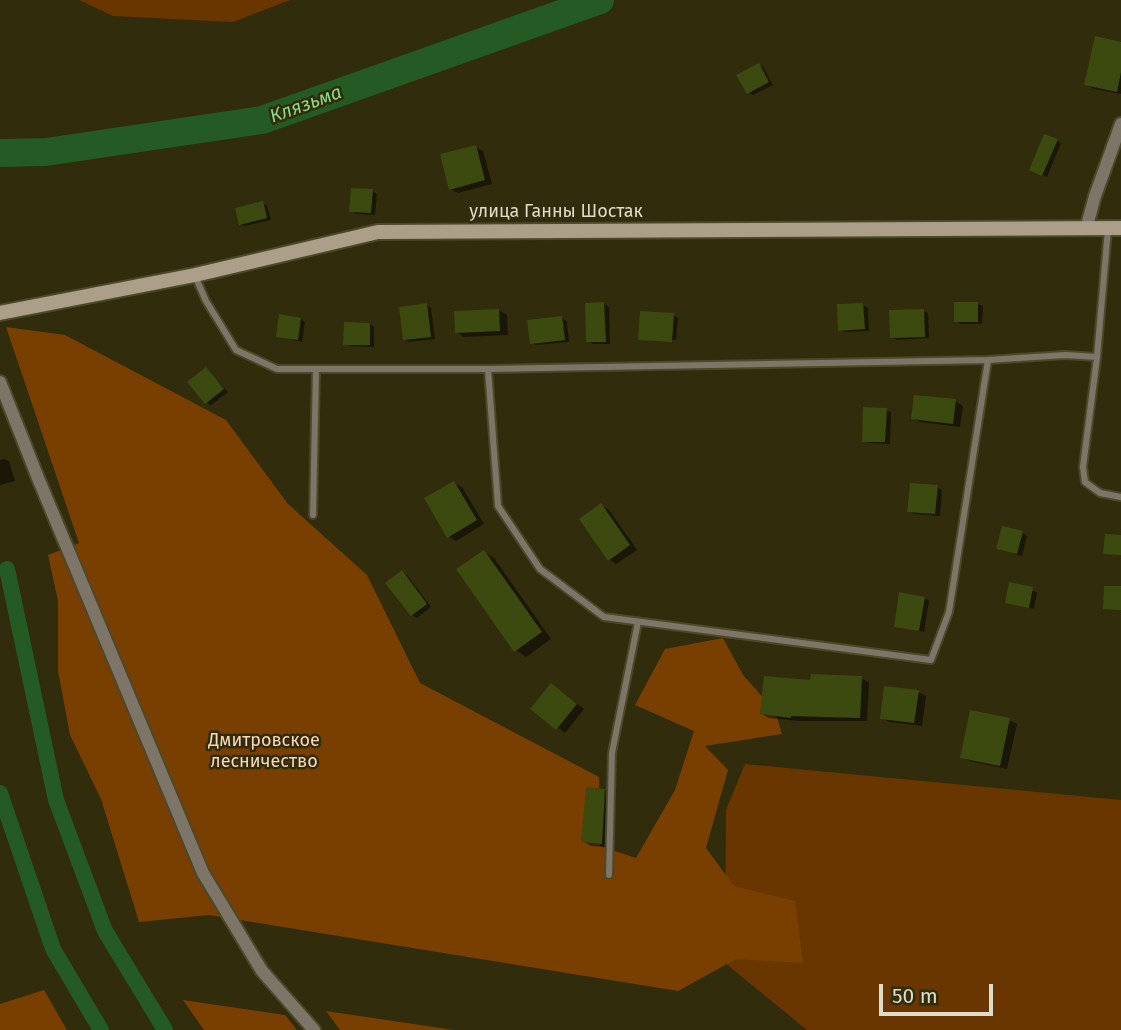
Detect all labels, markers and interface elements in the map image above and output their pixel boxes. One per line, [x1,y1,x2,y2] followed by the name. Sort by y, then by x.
[267,81,345,129] water label: Клязьма
[469,201,643,223] street label: улица Ганны Шостак
[208,730,320,772] park label: Дмитровское лесничество
[883,970,997,1014] scale bar
[892,983,938,1009] text: 50 m

